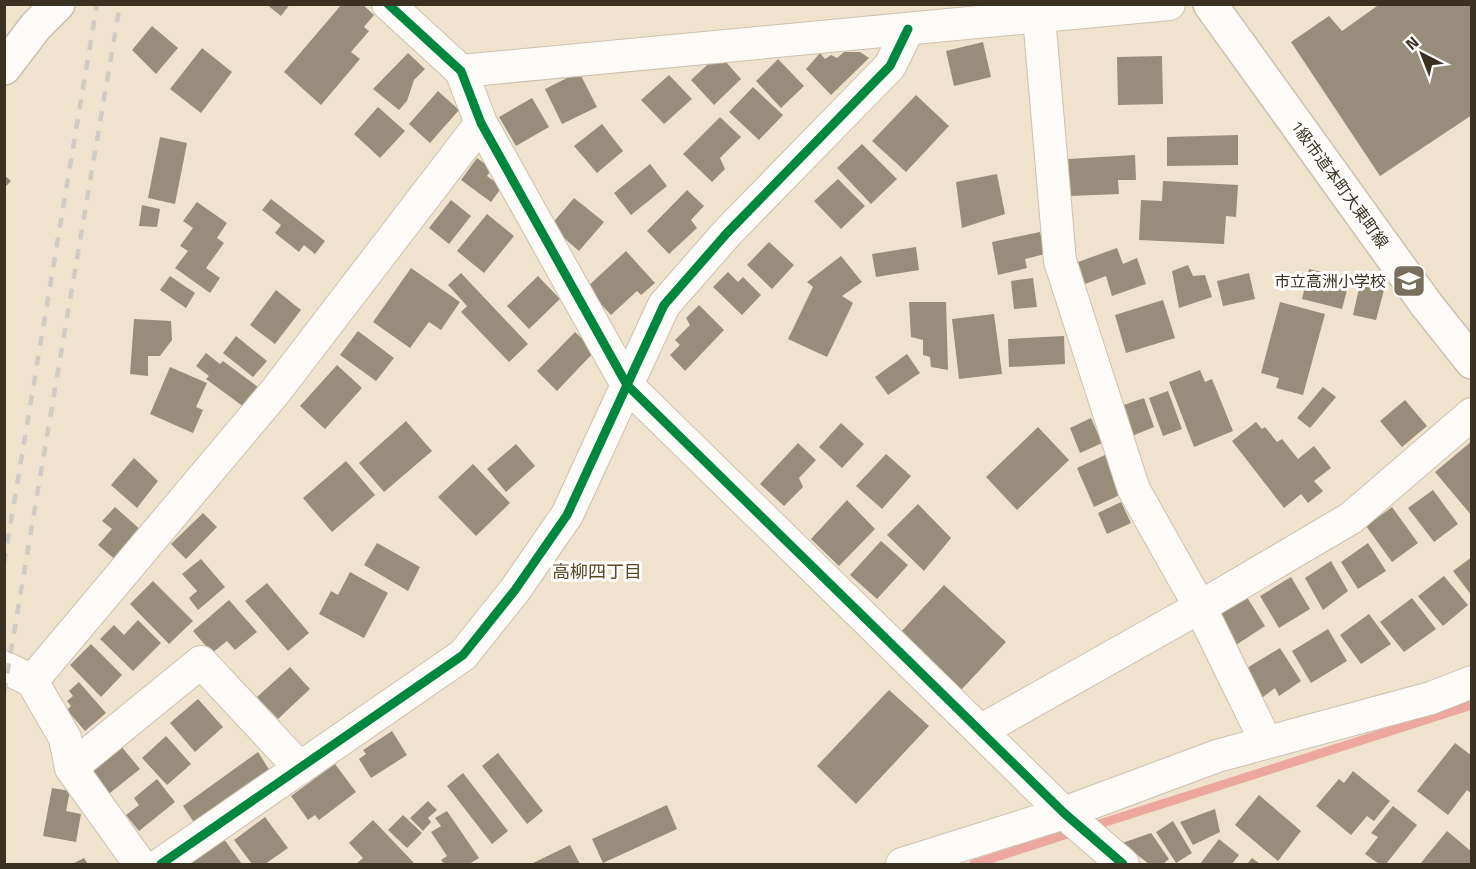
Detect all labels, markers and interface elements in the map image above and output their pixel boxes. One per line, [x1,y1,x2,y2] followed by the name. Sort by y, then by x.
[1392,24,1452,84] north arrow
[1400,30,1424,55] text: N
[1285,115,1395,253] street label: 1級市道本町大東町線
[1391,263,1427,299] school or university icon: 市立高洲小学校
[1274,269,1386,293] place label: 市立高洲小学校
[552,558,642,585] district label: 高柳四丁目

